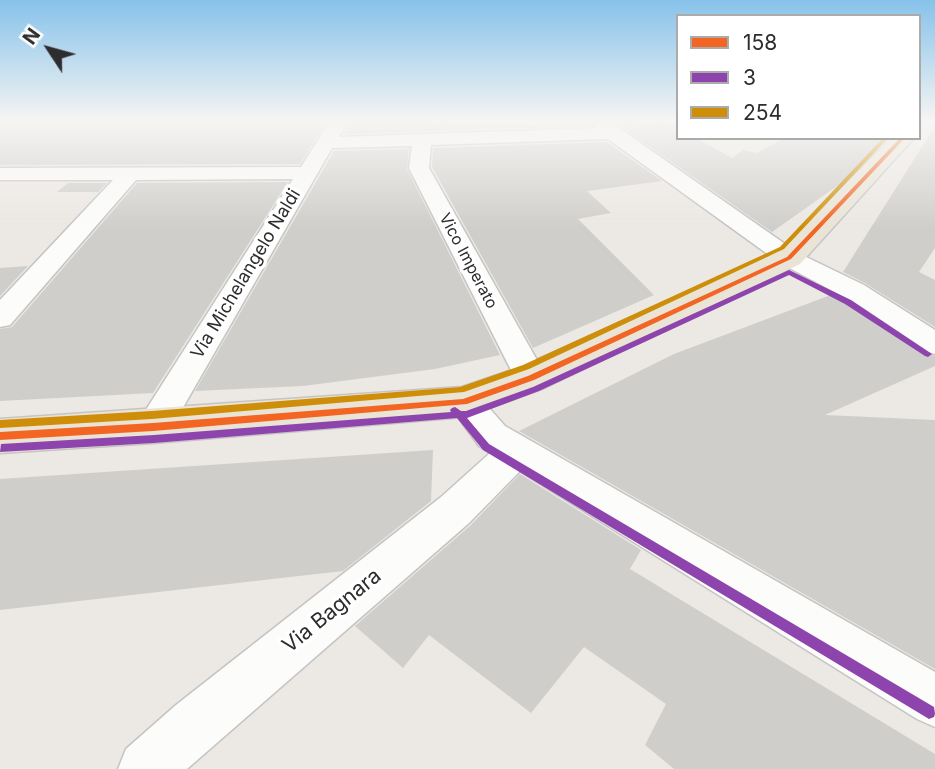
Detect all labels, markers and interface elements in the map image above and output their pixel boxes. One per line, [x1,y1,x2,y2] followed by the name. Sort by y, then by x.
[14,14,84,84] north arrow
[676,14,921,140] legend
[18,24,45,49] text: N
[743,30,777,55] text: 158
[743,65,756,90] text: 3
[743,100,782,125] text: 254
[187,185,305,363] street label: Via Michelangelo Naldi
[435,210,501,312] street label: Vico Imperato
[278,564,386,658] street label: Via Bagnara

